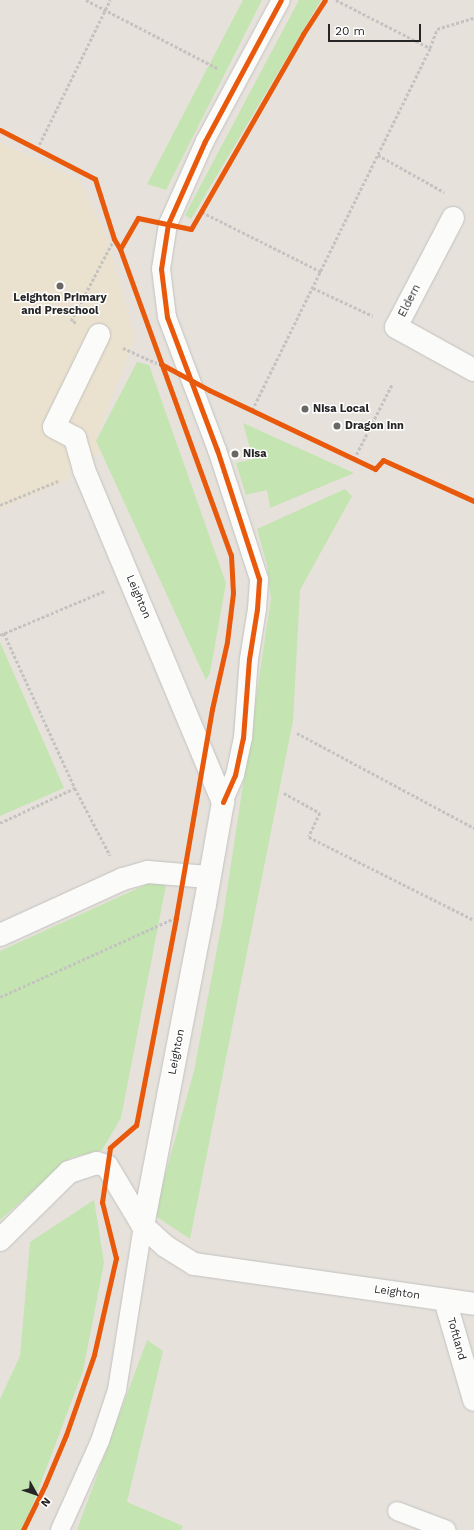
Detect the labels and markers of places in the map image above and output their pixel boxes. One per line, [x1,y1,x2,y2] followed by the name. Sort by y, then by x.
[55,281,65,291] marker: Leighton Primary and Preschool
[13,292,107,318] place label: Leighton Primary and Preschool
[313,402,369,416] place label: Nisa Local
[300,404,310,414] marker: Nisa Local
[345,419,404,433] place label: Dragon Inn
[332,421,342,431] marker: Dragon Inn
[243,447,267,461] place label: Nisa
[230,449,240,459] marker: Nisa

